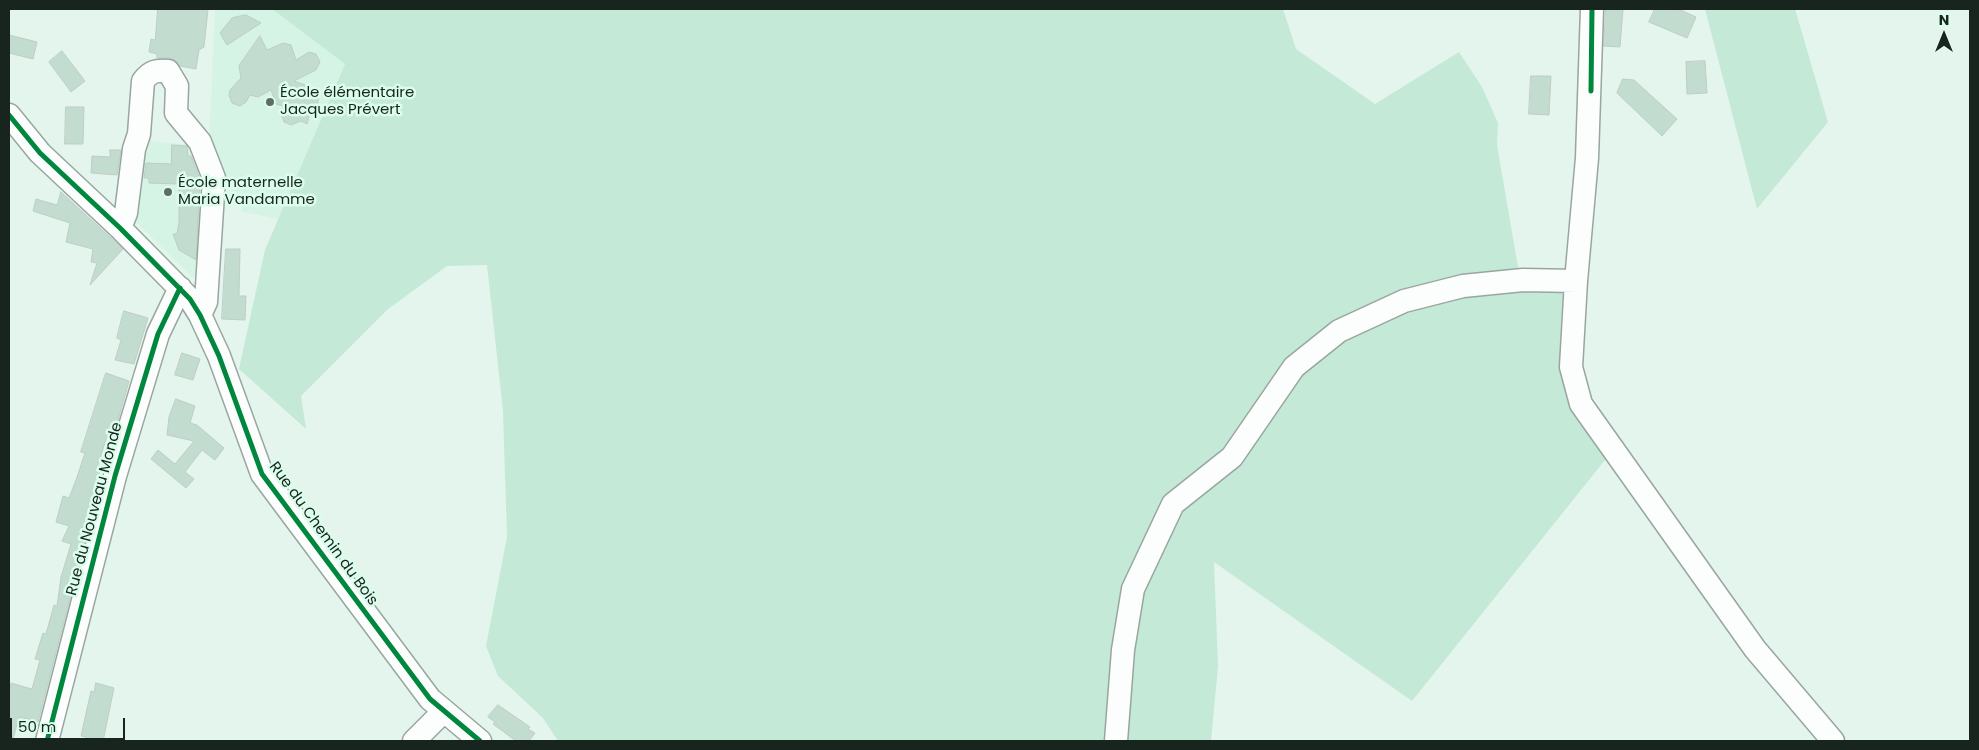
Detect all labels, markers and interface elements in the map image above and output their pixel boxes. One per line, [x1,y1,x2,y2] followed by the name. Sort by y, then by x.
[1919,10,1969,60] north arrow
[1939,10,1949,30] text: N
[280,84,414,119] place label: École élémentaire Jacques Prévert
[264,96,276,108] marker: École élémentaire Jacques Prévert
[178,174,315,209] place label: École maternelle Maria Vandamme
[162,186,174,198] marker: École maternelle Maria Vandamme
[63,420,127,598] street label: Rue du Nouveau Monde
[265,459,381,609] street label: Rue du Chemin du Bois
[12,708,128,740] scale bar
[18,716,56,737] text: 50 m

